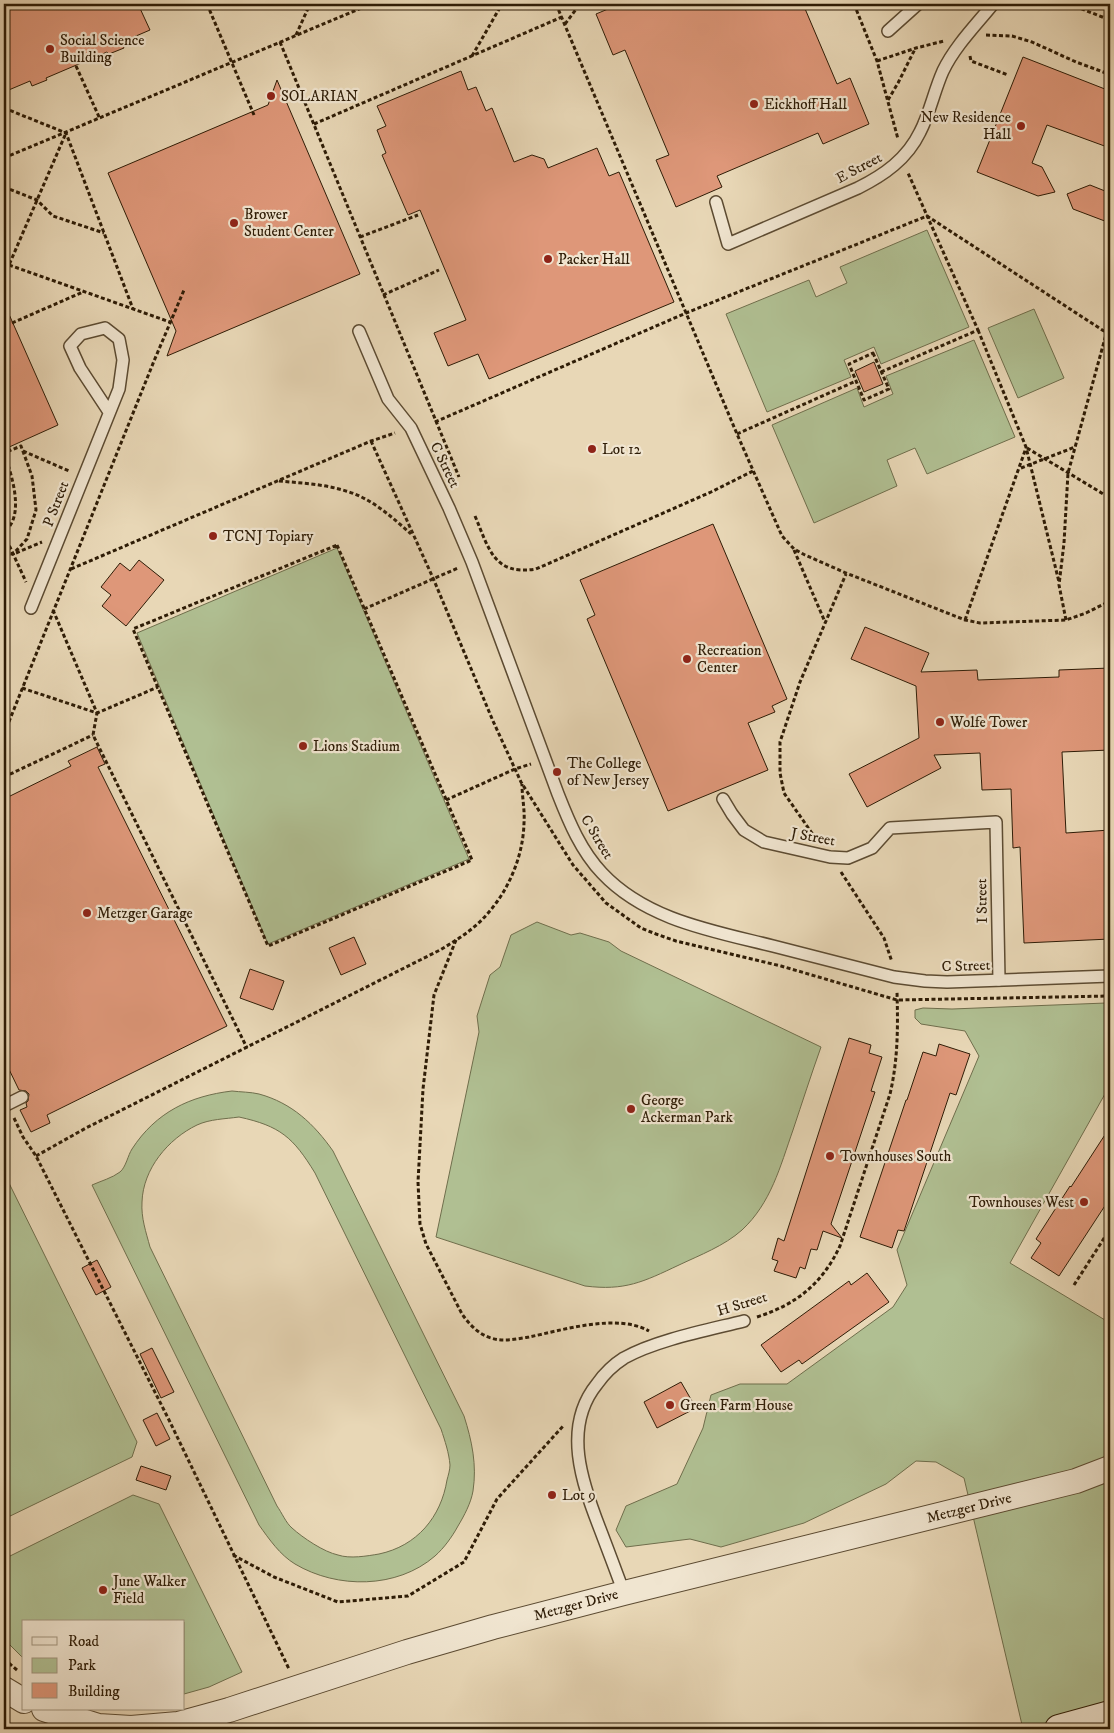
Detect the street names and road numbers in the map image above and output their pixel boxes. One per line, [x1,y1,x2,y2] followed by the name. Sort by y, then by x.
[833,148,885,188] street label: E Street
[426,439,464,491] street label: C Street
[39,478,73,530] street label: P Street
[576,811,618,863] street label: C Street
[787,823,837,851] street label: J Street
[972,878,992,924] street label: I Street
[941,956,991,976] street label: C Street
[715,1287,769,1321] street label: H Street
[925,1488,1013,1528] street label: Metzger Drive
[532,1585,620,1625] street label: Metzger Drive

